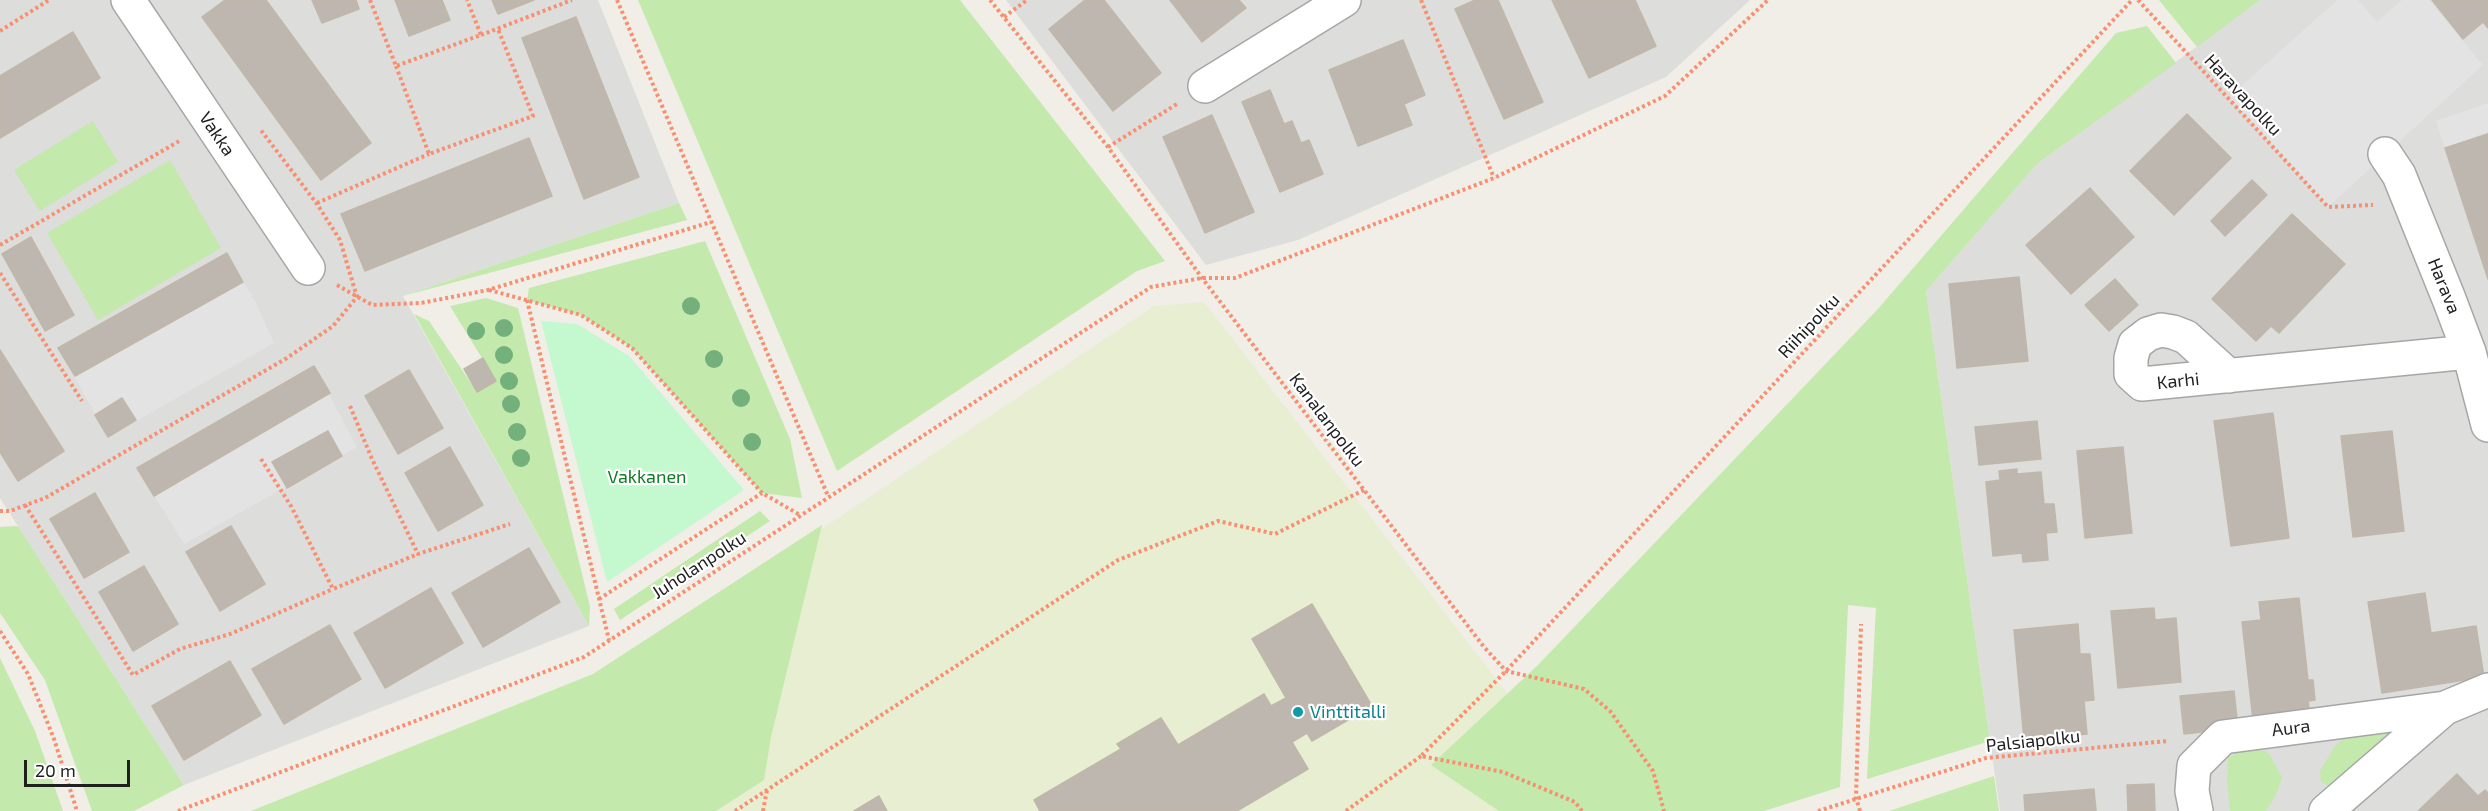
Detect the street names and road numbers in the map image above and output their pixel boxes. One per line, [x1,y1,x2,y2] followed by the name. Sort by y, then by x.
[2200,50,2286,140] street label: Haravapolku
[194,108,240,160] street label: Vakka
[2423,255,2465,317] street label: Harava
[1774,289,1844,363] street label: Riihipolku
[2156,368,2200,394] street label: Karhi
[1285,369,1369,471] street label: Kanalanpolku
[648,526,750,604] street label: Juholanpolku
[2271,715,2311,741] street label: Aura
[1985,725,2081,757] street label: Palsiapolku

